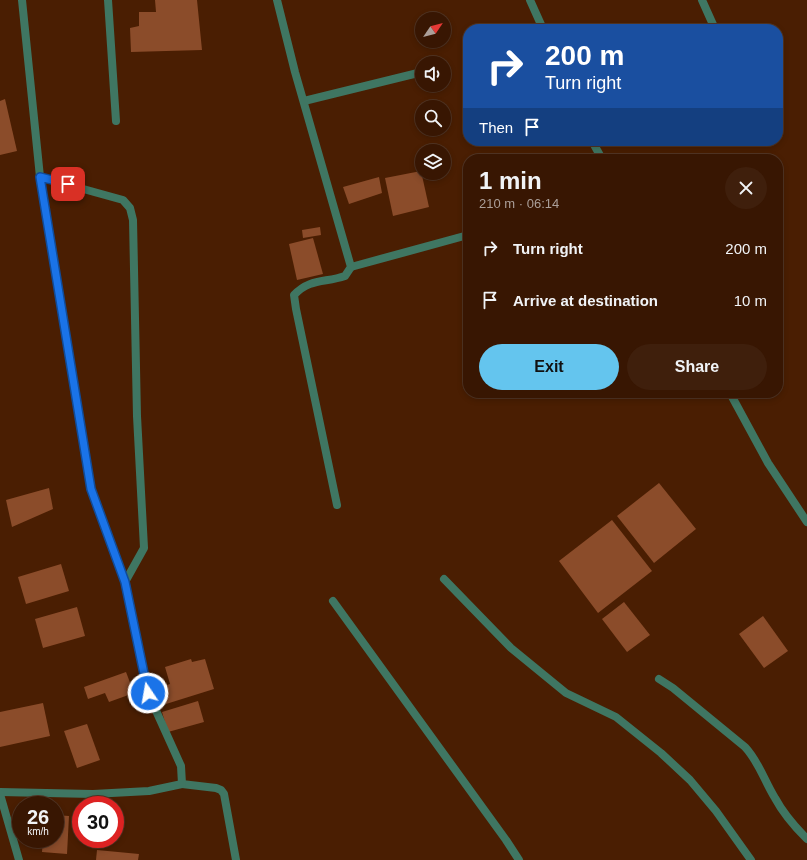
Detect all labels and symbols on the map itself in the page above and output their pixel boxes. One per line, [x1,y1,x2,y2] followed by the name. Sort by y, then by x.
[415,12,451,48] north arrow
[51,167,85,201] pin
[127,672,169,714] position arrow
[72,796,124,848] speed limit sign: 30

